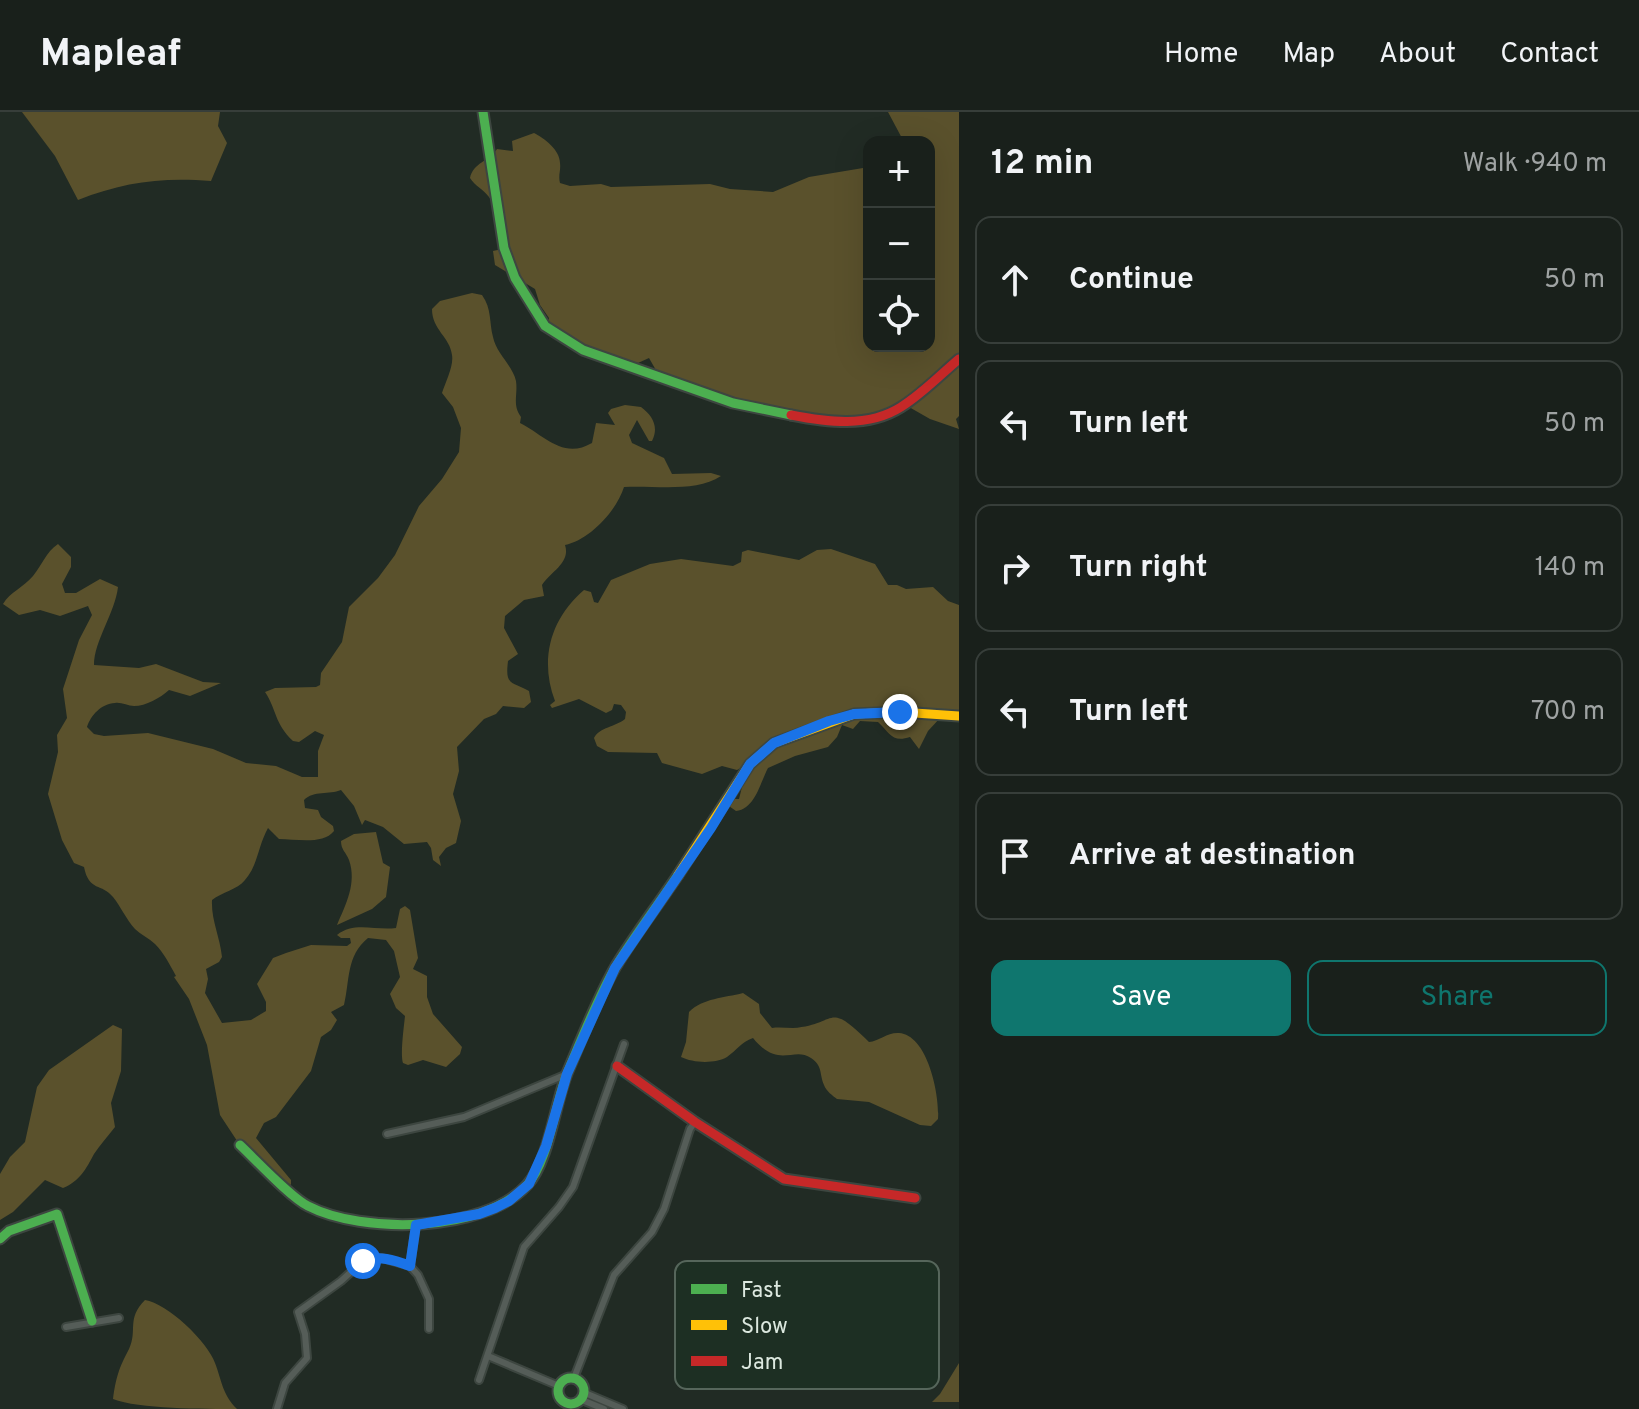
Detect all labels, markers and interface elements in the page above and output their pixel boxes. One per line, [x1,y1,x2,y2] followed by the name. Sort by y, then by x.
[40,31,181,80] text: Mapleaf
[1164,37,1238,73] text: Home
[1282,37,1335,73] text: Map
[1379,37,1456,73] text: About
[1500,37,1599,73] text: Contact
[863,136,935,352] map controls
[863,136,935,208] button: +
[991,143,1093,186] text: 12 min
[1463,148,1607,181] text: Walk · 940 m
[863,208,935,280] button: −
[993,258,1037,302] icon: ahead
[1069,262,1194,299] text: Continue
[1544,264,1605,297] text: 50 m
[863,280,935,352] button: locate
[993,402,1037,446] icon: left
[1069,406,1189,443] text: Turn left
[1544,408,1605,441] text: 50 m
[993,546,1037,590] icon: right
[1069,550,1207,587] text: Turn right
[1535,552,1605,585] text: 140 m
[993,690,1037,734] icon: left
[882,694,918,730] route end
[1069,694,1189,731] text: Turn left
[1531,696,1605,729] text: 700 m
[993,834,1037,878] icon: arrive
[1069,838,1355,875] text: Arrive at destination
[991,960,1291,1036] button: Save
[1307,960,1607,1036] button: Share
[345,1243,381,1279] route start
[675,1261,939,1389] legend
[741,1278,782,1305] text: Fast
[741,1314,788,1341] text: Slow
[741,1350,784,1377] text: Jam

